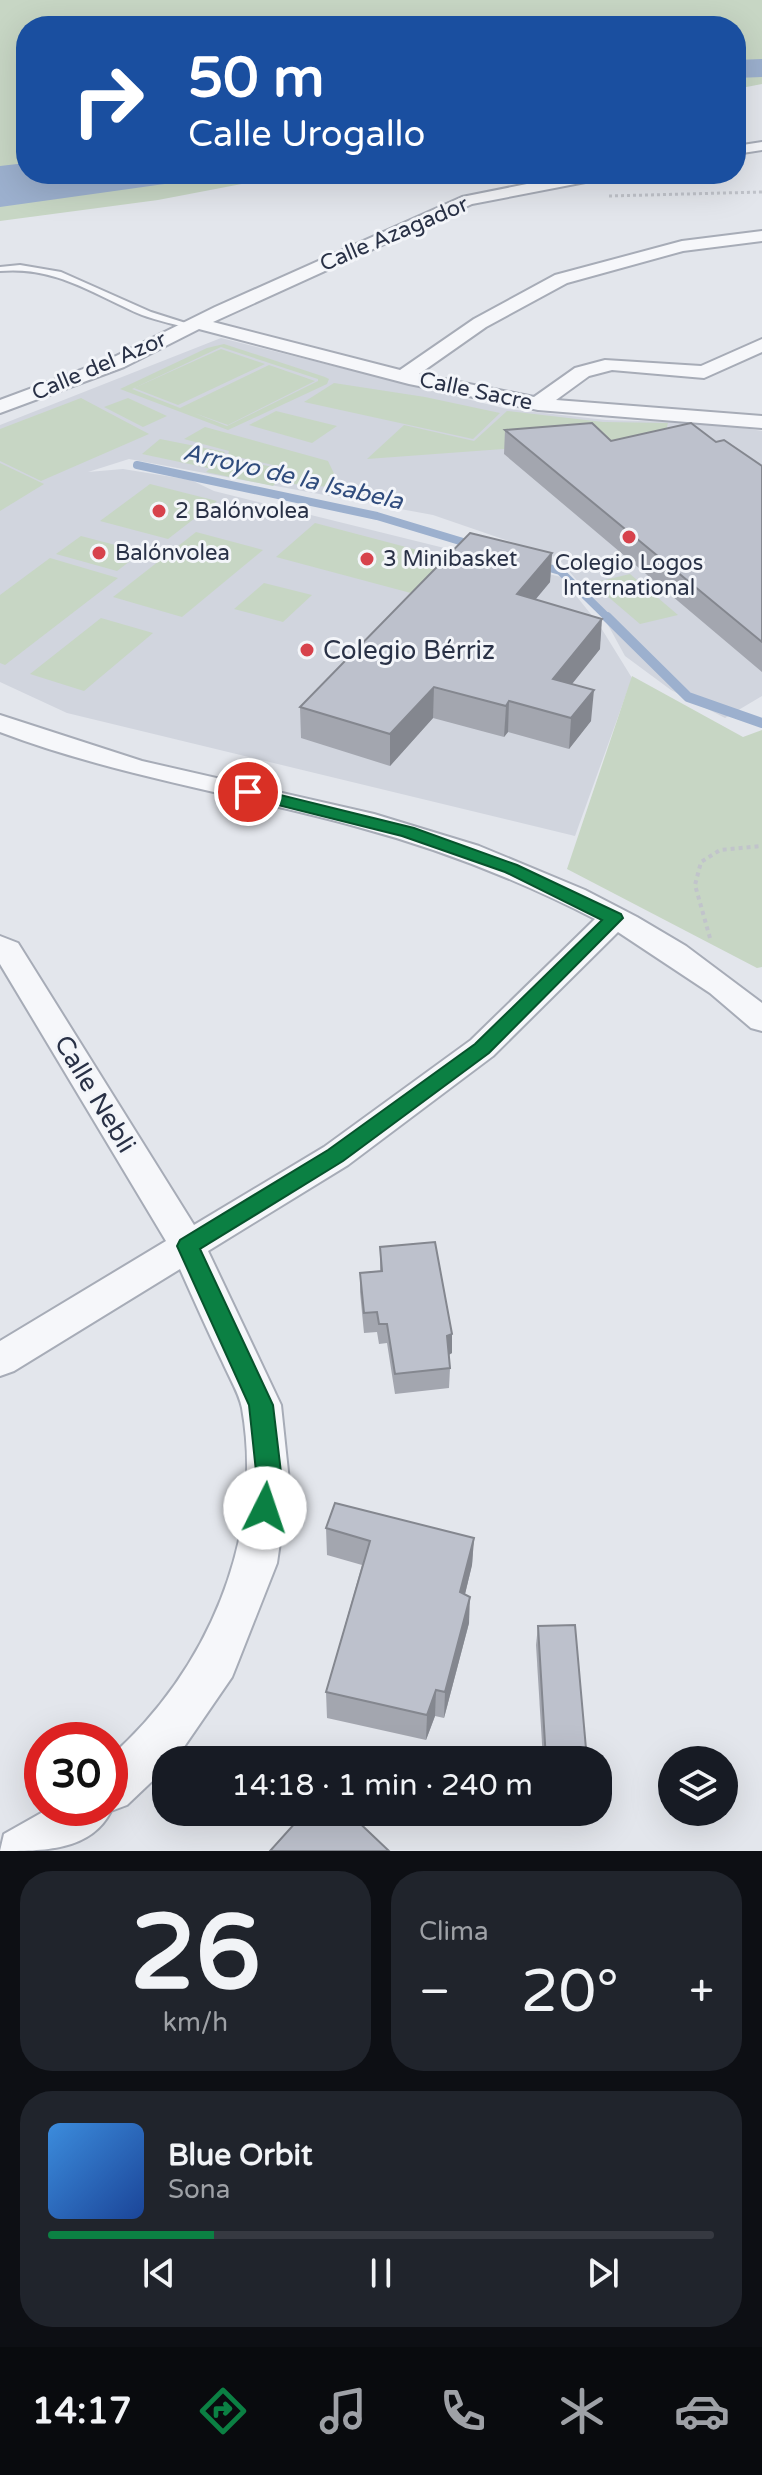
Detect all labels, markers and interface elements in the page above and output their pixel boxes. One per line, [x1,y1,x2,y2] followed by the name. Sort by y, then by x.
[188,45,324,112] text: 50 m
[56,48,160,152] icon: right
[188,113,425,156] text: Calle Urogallo
[316,191,473,277] street label: Calle Azagador
[28,326,171,406] street label: Calle del Azor
[417,366,535,416] street label: Calle Sacre
[181,438,406,516] water label: Arroyo de la Isabela
[175,498,309,524] place label: 2 Balónvolea
[150,502,168,520] marker: 2 Balónvolea
[620,528,638,546] marker: Colegio Logos International
[115,540,230,566] place label: Balónvolea
[90,544,108,562] marker: Balónvolea
[383,546,517,572] place label: 3 Minibasket
[358,550,376,568] marker: 3 Minibasket
[555,550,703,601] place label: Colegio Logos International
[323,635,495,666] place label: Colegio Bérriz
[298,641,316,659] marker: Colegio Bérriz
[214,758,282,826] pin
[226,770,270,814] icon: arrive
[48,1030,142,1158] street label: Calle Nebli
[223,1466,307,1550] position arrow
[24,1722,128,1826] speed limit sign: 30
[658,1746,738,1826] map controls
[658,1746,738,1826] button: layers
[231,1767,533,1804] text: 14:18 · 1 min · 240 m
[130,1892,261,2017] text: 26
[419,1916,489,1947] text: Clima
[521,1956,619,2028] text: 20°
[419,1966,450,2019] text: −
[689,1966,714,2019] text: +
[163,2007,228,2038] text: km/h
[168,2137,313,2174] text: Blue Orbit
[168,2174,230,2205] text: Sona
[137,2251,181,2295] icon: previous
[359,2251,403,2295] icon: pause
[581,2251,625,2295] icon: next
[195,2383,251,2439] icon: directions
[315,2383,371,2439] icon: music
[435,2383,491,2439] icon: phone
[554,2383,610,2439] icon: climate
[674,2383,730,2439] icon: car
[32,2390,132,2433] text: 14:17

